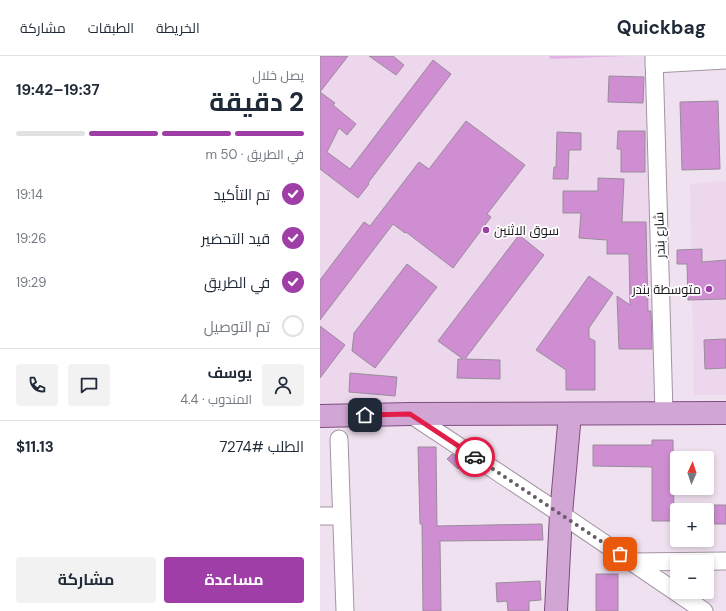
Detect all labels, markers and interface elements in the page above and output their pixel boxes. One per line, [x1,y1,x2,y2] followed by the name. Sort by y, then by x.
[617,15,706,40] text: Quickbag
[20,19,66,37] text: مشاركة
[88,19,134,37] text: الطبقات
[156,19,200,37] text: الخريطة
[252,67,304,84] text: يصل خلال
[16,80,99,100] text: 19:37–19:42
[209,85,304,119] text: 2 دقيقة
[206,146,304,163] text: في الطريق · 50 m
[282,183,304,205] icon: check
[213,185,270,205] text: تم التأكيد
[16,186,43,203] text: 19:14
[650,212,669,259] street label: شارع بندر
[494,222,559,239] place label: ﺳﻮق اﻻﺛﻨﻴﻦ
[481,225,491,235] marker: ﺳﻮق اﻻﺛﻨﻴﻦ
[282,227,304,249] icon: check
[201,229,270,249] text: قيد التحضير
[16,230,47,247] text: 19:26
[282,271,304,293] icon: check
[204,273,270,293] text: في الطريق
[16,274,46,291] text: 19:29
[631,281,701,298] place label: متوسطة بندر
[704,284,714,294] marker: متوسطة بندر
[204,317,270,337] text: تم التوصيل
[207,363,252,383] text: يوسف
[16,364,58,406] button: phone
[68,364,110,406] button: chat
[262,364,304,406] button: person
[180,391,252,408] text: المندوب · 4.4
[348,398,382,432] pin
[354,404,376,426] icon: home
[16,437,54,457] text: $11.13
[219,437,304,457] text: الطلب #7274
[455,437,495,477] courier
[464,446,486,468] icon: car
[670,451,714,495] north arrow
[670,451,714,599] map controls
[670,503,714,547] button: +
[603,537,637,571] pin
[609,543,631,565] icon: bag
[670,555,714,599] button: −
[16,557,156,603] button: مشاركة
[164,557,304,603] button: مساعدة

